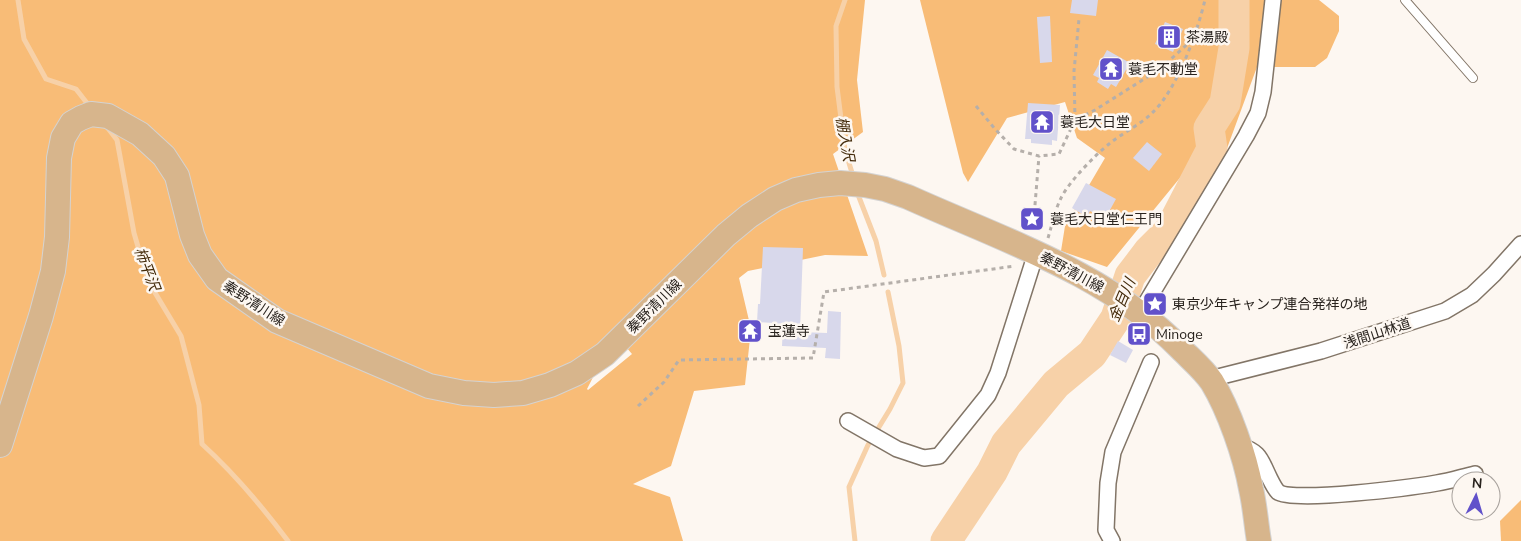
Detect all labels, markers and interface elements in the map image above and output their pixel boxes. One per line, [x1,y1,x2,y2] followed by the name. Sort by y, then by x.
[1156,24,1182,50] building icon: 茶湯殿
[1186,28,1228,47] place label: 茶湯殿
[1098,56,1124,82] temple icon: 蓑毛不動堂
[1128,60,1198,79] place label: 蓑毛不動堂
[1029,109,1055,135] temple icon: 蓑毛大日堂
[1060,113,1130,132] place label: 蓑毛大日堂
[831,115,859,165] water label: 棚入沢
[1019,206,1045,232] place icon: 蓑毛大日堂仁王門
[1050,210,1162,229] place label: 蓑毛大日堂仁王門
[130,244,165,295] water label: 柿平沢
[1036,248,1107,297] street label: 秦野清川線
[1104,274,1141,325] water label: 金目川
[623,275,686,338] street label: 秦野清川線
[219,276,288,330] street label: 秦野清川線
[1142,291,1168,317] place icon: 東京少年キャンプ連合発祥の地
[1172,295,1368,314] place label: 東京少年キャンプ連合発祥の地
[1341,314,1413,353] street label: 浅間山林道
[737,318,763,344] temple icon: 宝蓮寺
[1126,321,1152,347] bus stop icon: Minoge
[768,322,810,341] place label: 宝蓮寺
[1156,325,1203,344] place label: Minoge
[1451,471,1501,521] north arrow
[1471,474,1483,493] text: N

